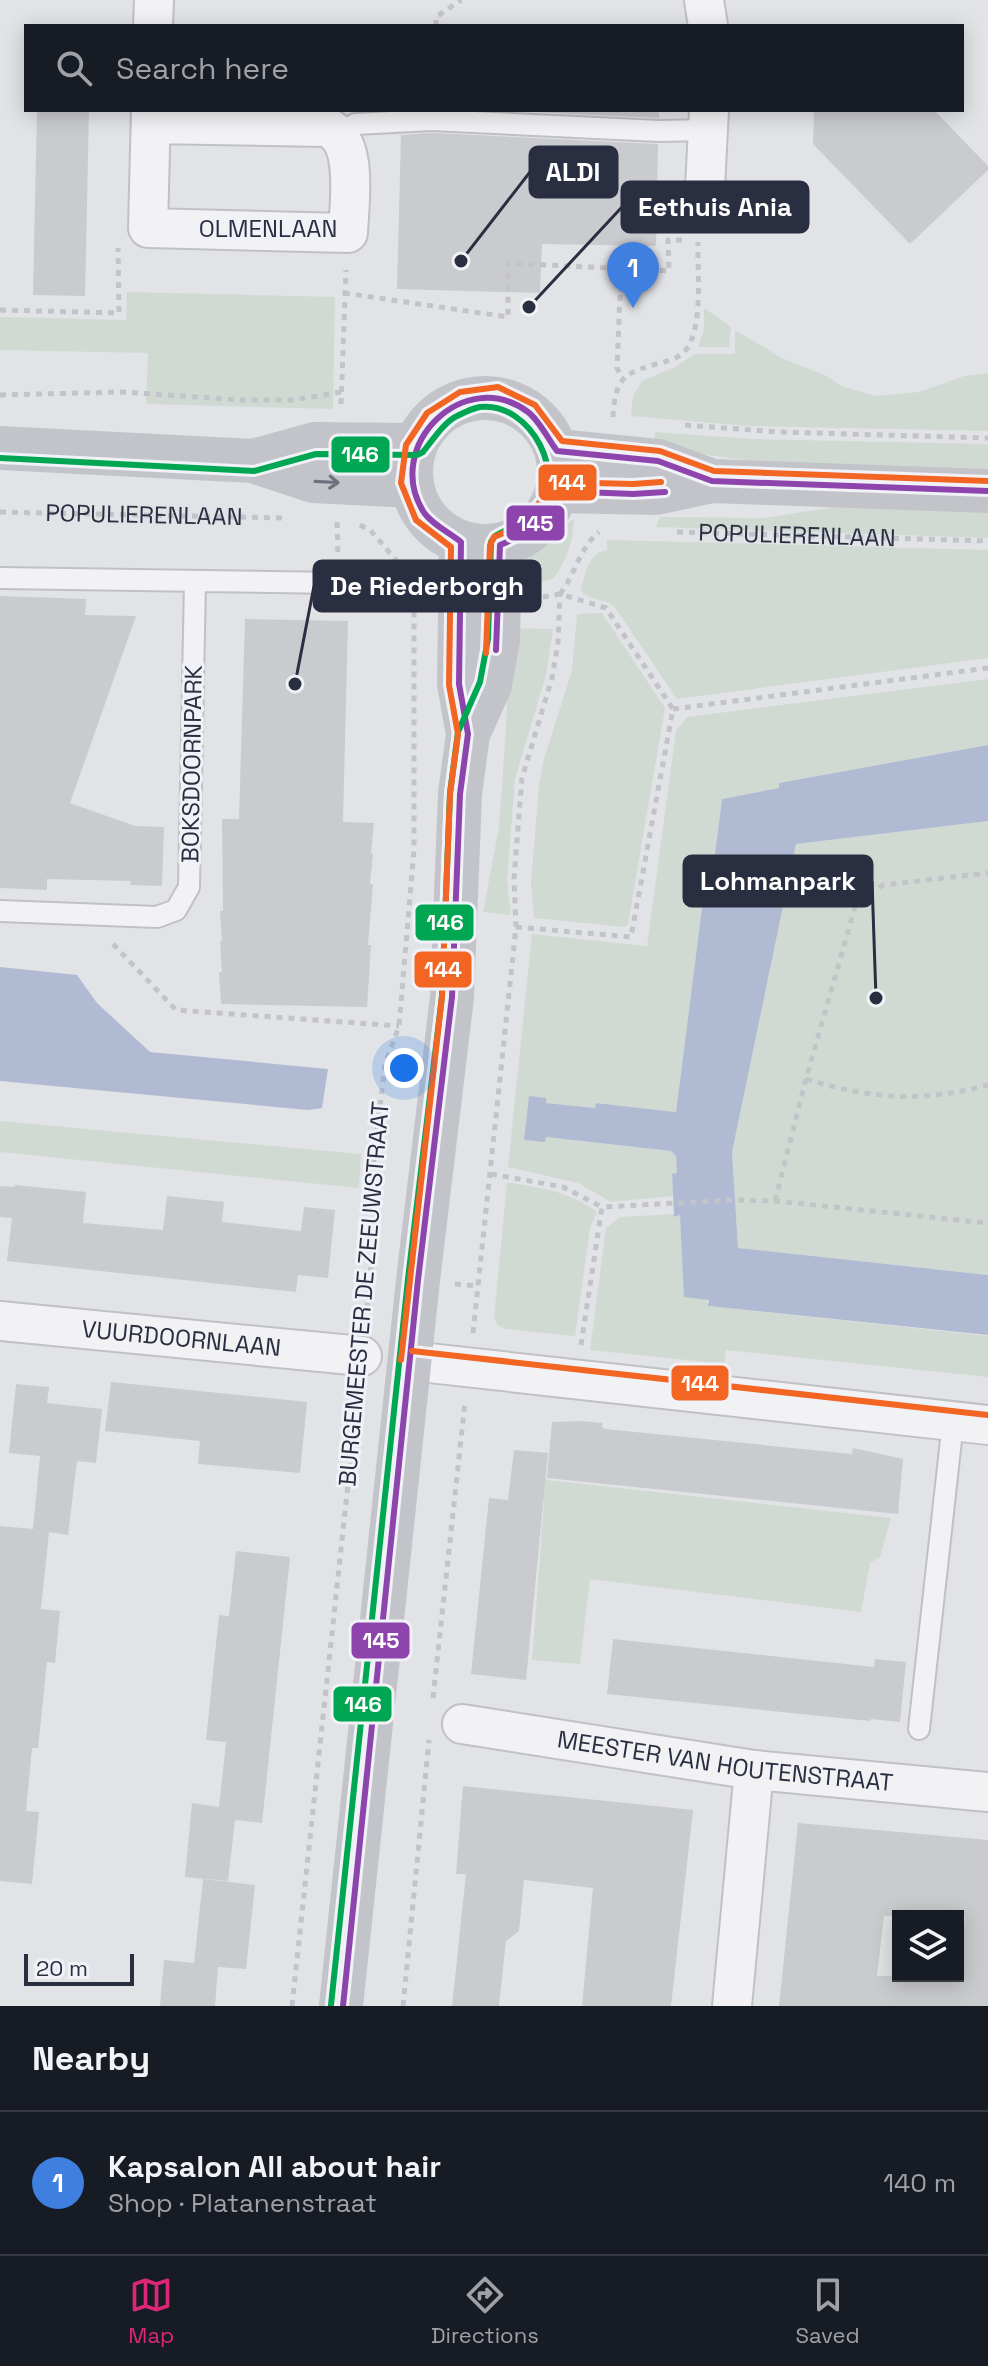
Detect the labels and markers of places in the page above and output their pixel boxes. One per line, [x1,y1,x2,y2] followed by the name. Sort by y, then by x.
[530,147,617,197] callout: ALDI
[622,182,808,232] callout: Eethuis Ania
[607,242,659,308] pin: 1
[314,561,540,611] callout: De Riederborgh
[684,856,872,906] callout: Lohmanpark

